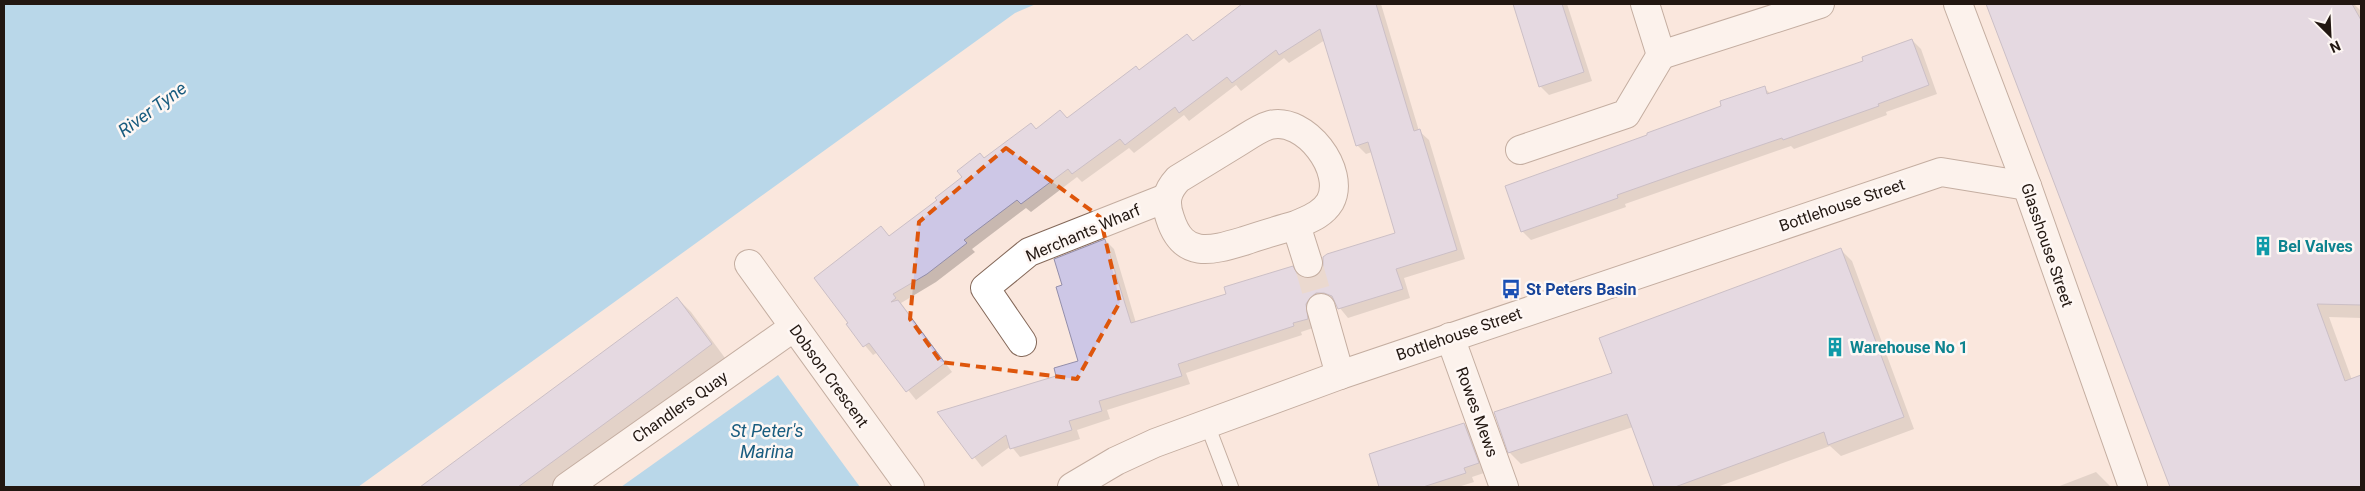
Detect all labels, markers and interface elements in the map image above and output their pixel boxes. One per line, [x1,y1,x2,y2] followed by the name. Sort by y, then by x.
[2305,10,2355,60] north arrow
[2328,38,2343,56] text: N
[114,77,190,141] water label: River Tyne
[1777,175,1907,235] street label: Bottlehouse Street
[2017,181,2077,309] street label: Glasshouse Street
[1023,200,1144,266] street label: Merchants Wharf
[2252,235,2274,257] building icon: Bel Valves
[2278,237,2353,256] place label: Bel Valves
[1500,278,1522,300] bus stop icon: St Peters Basin
[1526,280,1636,299] place label: St Peters Basin
[1394,304,1524,364] street label: Bottlehouse Street
[785,321,873,431] street label: Dobson Crescent
[1824,336,1846,358] building icon: Warehouse No 1
[1850,338,1968,357] place label: Warehouse No 1
[1452,364,1502,460] street label: Rowes Mews
[629,367,732,447] street label: Chandlers Quay
[730,420,804,462] water label: St Peter's Marina

